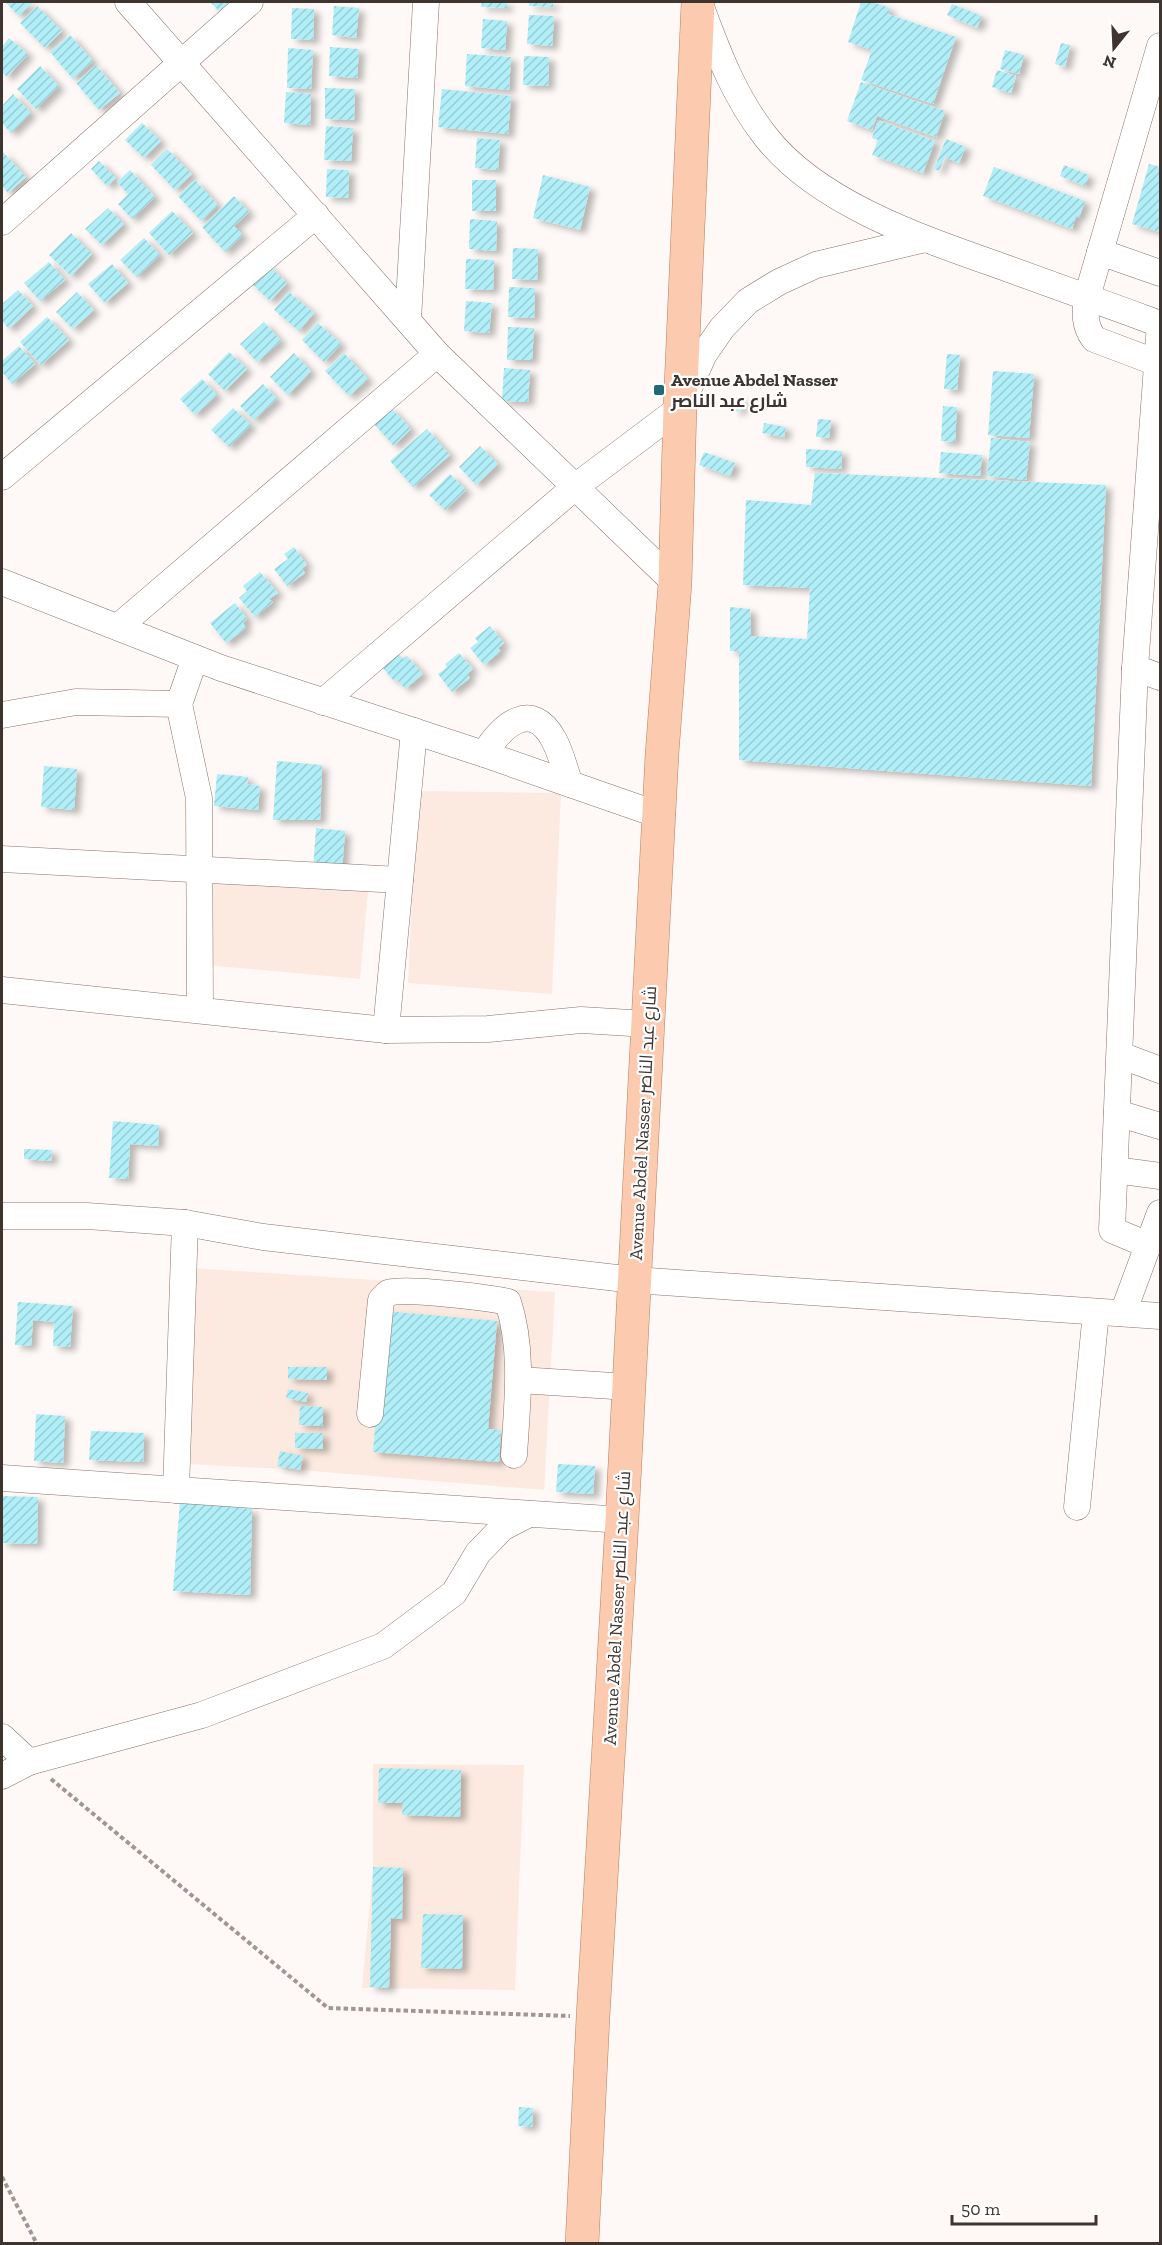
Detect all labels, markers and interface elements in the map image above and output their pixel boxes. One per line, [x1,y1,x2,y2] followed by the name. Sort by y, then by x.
[1084,18,1144,78] north arrow
[1101,51,1118,73] text: N
[670,369,838,413] place label: Avenue Abdel Nasser شارع عبد الناصر
[652,383,666,397] marker: Avenue Abdel Nasser شارع عبد الناصر
[625,985,662,1261] street label: Avenue Abdel Nasser شارع عبد الناصر
[599,1470,636,1746] street label: Avenue Abdel Nasser شارع عبد الناصر
[952,2188,1096,2226] scale bar
[961,2198,1001,2220] text: 50 m

